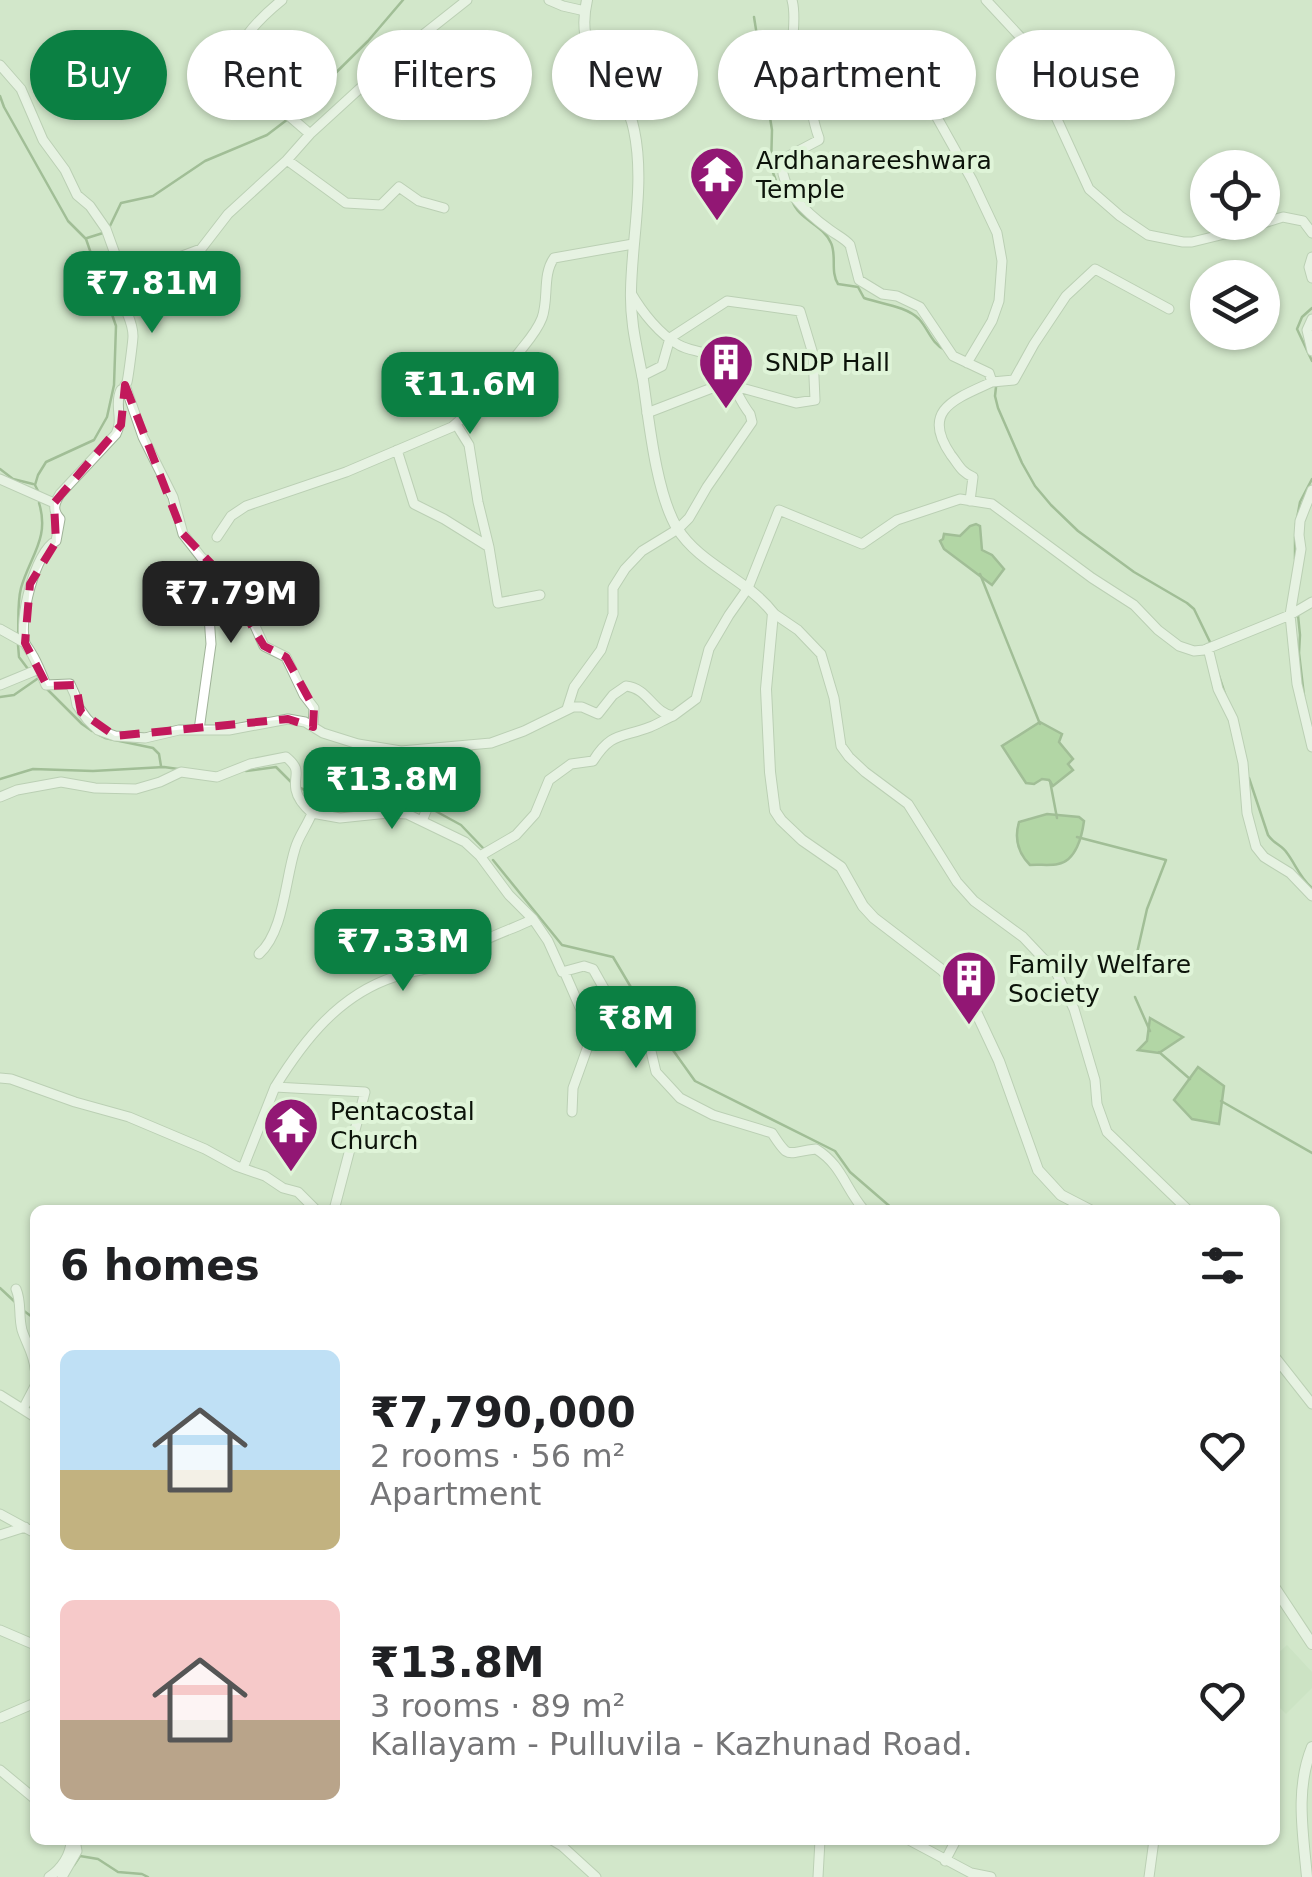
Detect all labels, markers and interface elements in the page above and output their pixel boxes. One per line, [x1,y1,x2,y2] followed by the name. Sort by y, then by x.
[30,30,167,120] chip: Buy
[187,30,337,120] chip: Rent
[357,30,532,120] chip: Filters
[552,30,698,120] chip: New
[718,30,976,120] chip: Apartment
[996,30,1175,120] chip: House
[687,144,747,223] temple icon: Ardhanareeshwara Temple
[755,146,992,204] place label: Ardhanareeshwara Temple
[1190,150,1280,350] map controls
[1190,150,1280,240] button: locate
[71,251,233,336] pin: ₹7.81M
[1190,260,1280,350] button: layers
[85,264,219,302] text: ₹7.81M
[696,332,756,411] building icon: SNDP Hall
[765,348,890,377] place label: SNDP Hall
[389,352,551,437] pin: ₹11.6M
[403,365,537,403] text: ₹11.6M
[150,561,312,646] pin: ₹7.79M
[164,574,298,612] text: ₹7.79M
[311,747,473,832] pin: ₹13.8M
[325,760,459,798] text: ₹13.8M
[322,909,484,994] pin: ₹7.33M
[336,922,470,960] text: ₹7.33M
[939,948,999,1027] building icon: Family Welfare Society
[1008,950,1191,1008] place label: Family Welfare Society
[588,986,684,1071] pin: ₹8M
[598,999,674,1037] text: ₹8M
[261,1095,321,1174] temple icon: Pentacostal Church
[330,1097,475,1155] place label: Pentacostal Church
[1195,1238,1250,1293] icon: filters
[60,1241,260,1290] text: 6 homes
[370,1388,636,1437] text: ₹7,790,000
[140,1390,260,1510] icon: home
[1195,1423,1250,1478] icon: heart
[370,1437,625,1475] text: 2 rooms · 56 m²
[370,1475,541,1513] text: Apartment
[370,1638,545,1687] text: ₹13.8M
[140,1640,260,1760] icon: home
[1195,1673,1250,1728] icon: heart
[370,1687,625,1725] text: 3 rooms · 89 m²
[370,1725,973,1763] text: Kallayam - Pulluvila - Kazhunad Road.

